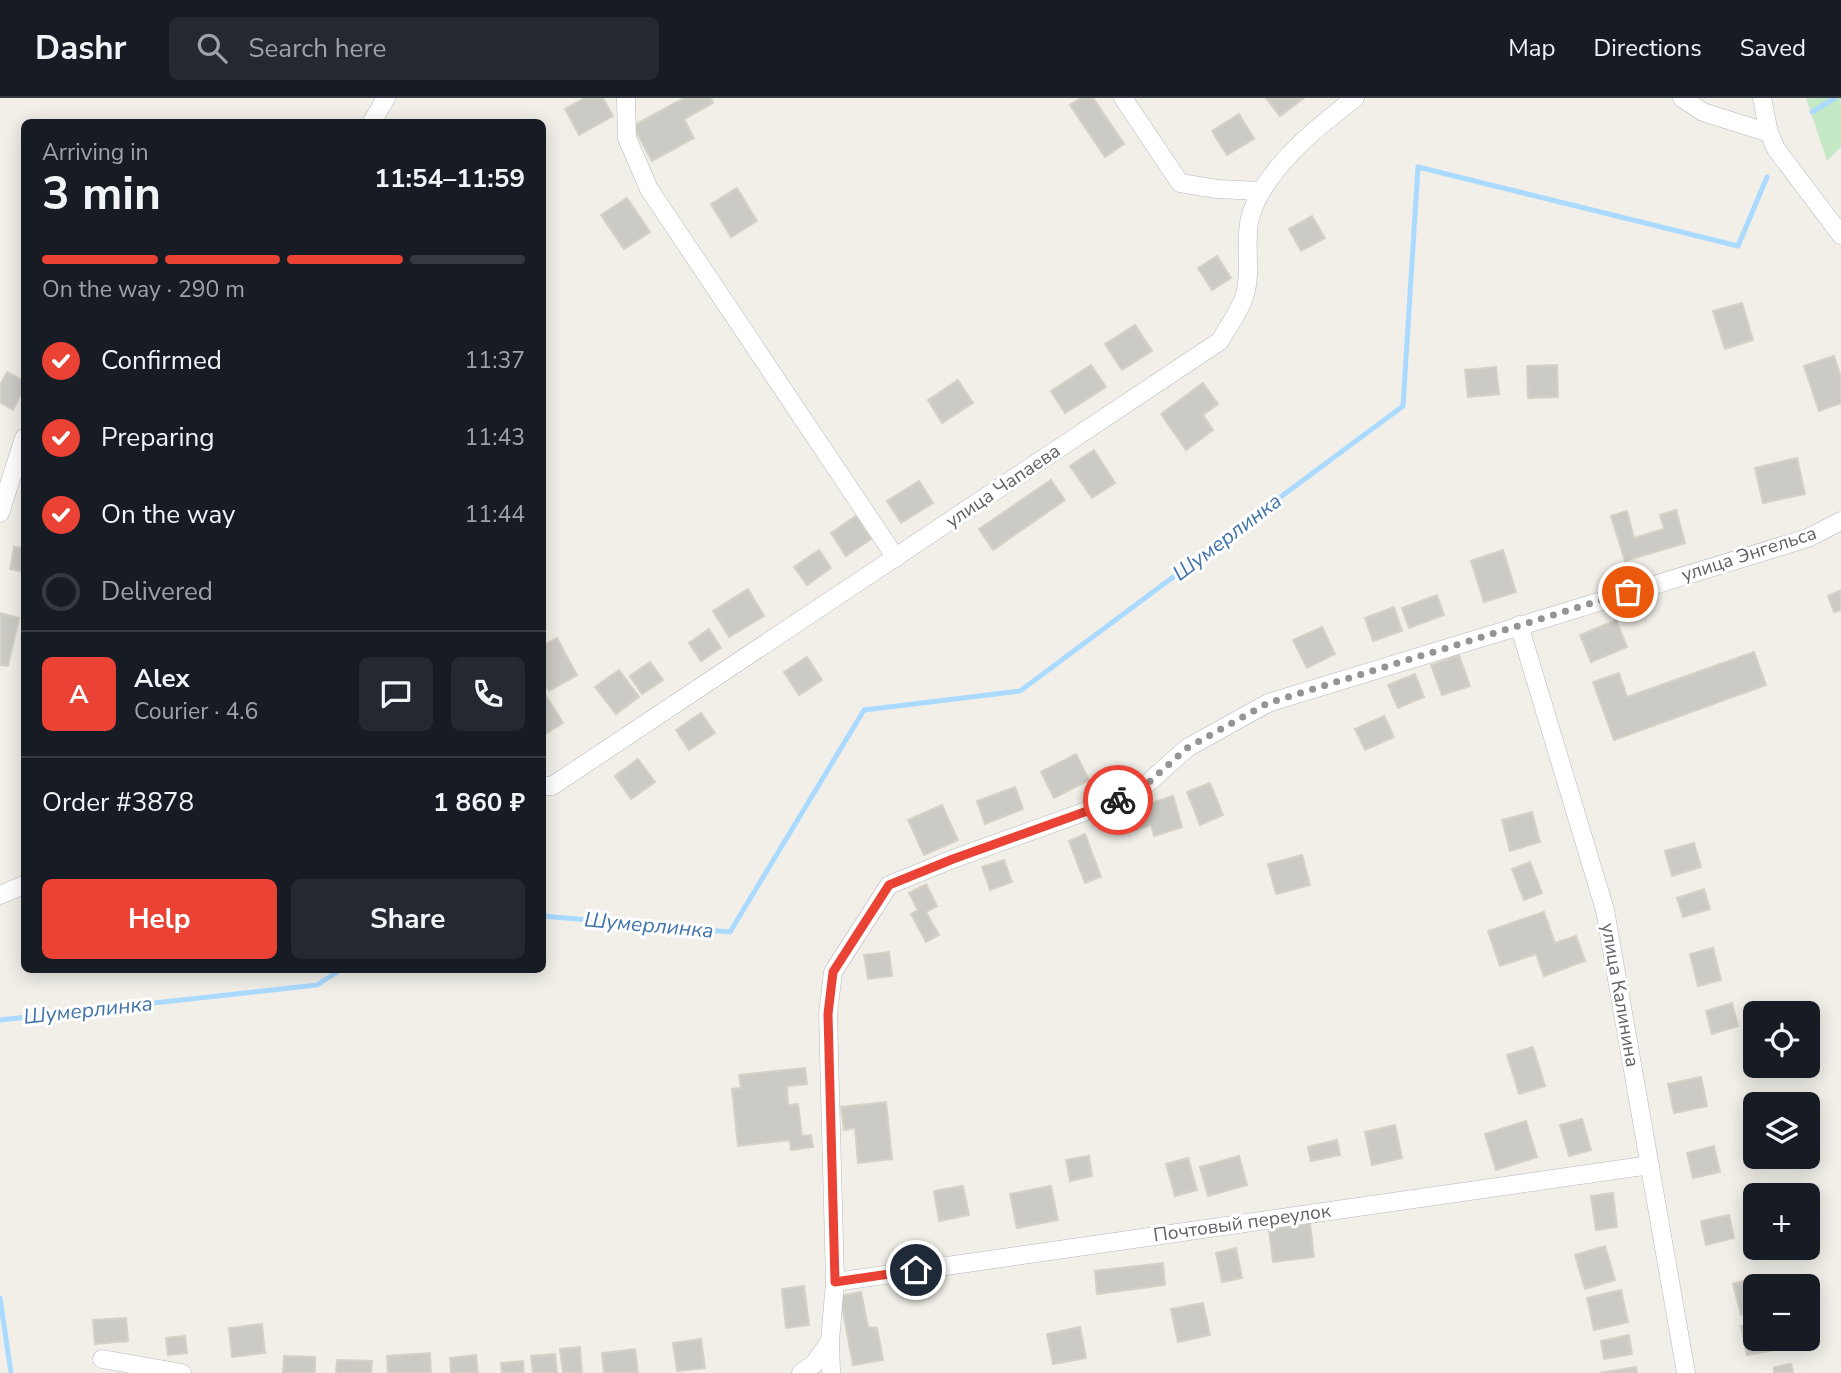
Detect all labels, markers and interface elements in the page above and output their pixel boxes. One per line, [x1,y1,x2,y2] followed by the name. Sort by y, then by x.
[169,17,659,80] search box
[35,26,127,71] text: Dashr
[193,29,231,67] icon: search
[249,31,386,66] text: Search here
[1508,32,1555,64] text: Map
[1593,32,1702,64] text: Directions
[1740,32,1806,64] text: Saved
[42,137,149,168] text: Arriving in
[374,161,525,196] text: 11:54–11:59
[42,162,161,225] text: 3 min
[42,274,245,305] text: On the way · 290 m
[42,342,80,380] icon: check
[101,343,222,378] text: Confirmed
[465,345,525,376] text: 11:37
[42,419,80,457] icon: check
[101,420,214,455] text: Preparing
[465,422,525,453] text: 11:43
[941,438,1065,534] street label: улица Чапаева
[1167,487,1287,587] water label: Шумерлинка
[42,496,80,534] icon: check
[101,497,235,532] text: On the way
[465,499,525,530] text: 11:44
[1678,520,1820,588] street label: улица Энгельса
[1598,562,1658,622] pin
[1609,573,1647,611] icon: bag
[101,574,213,609] text: Delivered
[359,657,433,731] button: chat
[451,657,525,731] button: phone
[134,661,190,696] text: Alex
[69,677,89,712] text: A
[134,696,258,727] text: Courier · 4.6
[1083,765,1153,835] courier
[1099,781,1137,819] icon: bike
[42,785,194,820] text: Order #3878
[433,785,525,820] text: 1 860 ₽
[42,879,277,959] button: Help
[291,879,525,959] button: Share
[583,905,715,945] water label: Шумерлинка
[1595,921,1645,1069] street label: улица Калинина
[22,989,154,1031] water label: Шумерлинка
[1743,1001,1820,1351] map controls
[1743,1001,1820,1078] button: locate
[1743,1092,1820,1169] button: layers
[1743,1183,1820,1260] button: +
[1152,1198,1332,1248] street label: Почтовый переулок
[886,1240,946,1300] pin
[897,1251,935,1289] icon: home
[1743,1274,1820,1351] button: −

